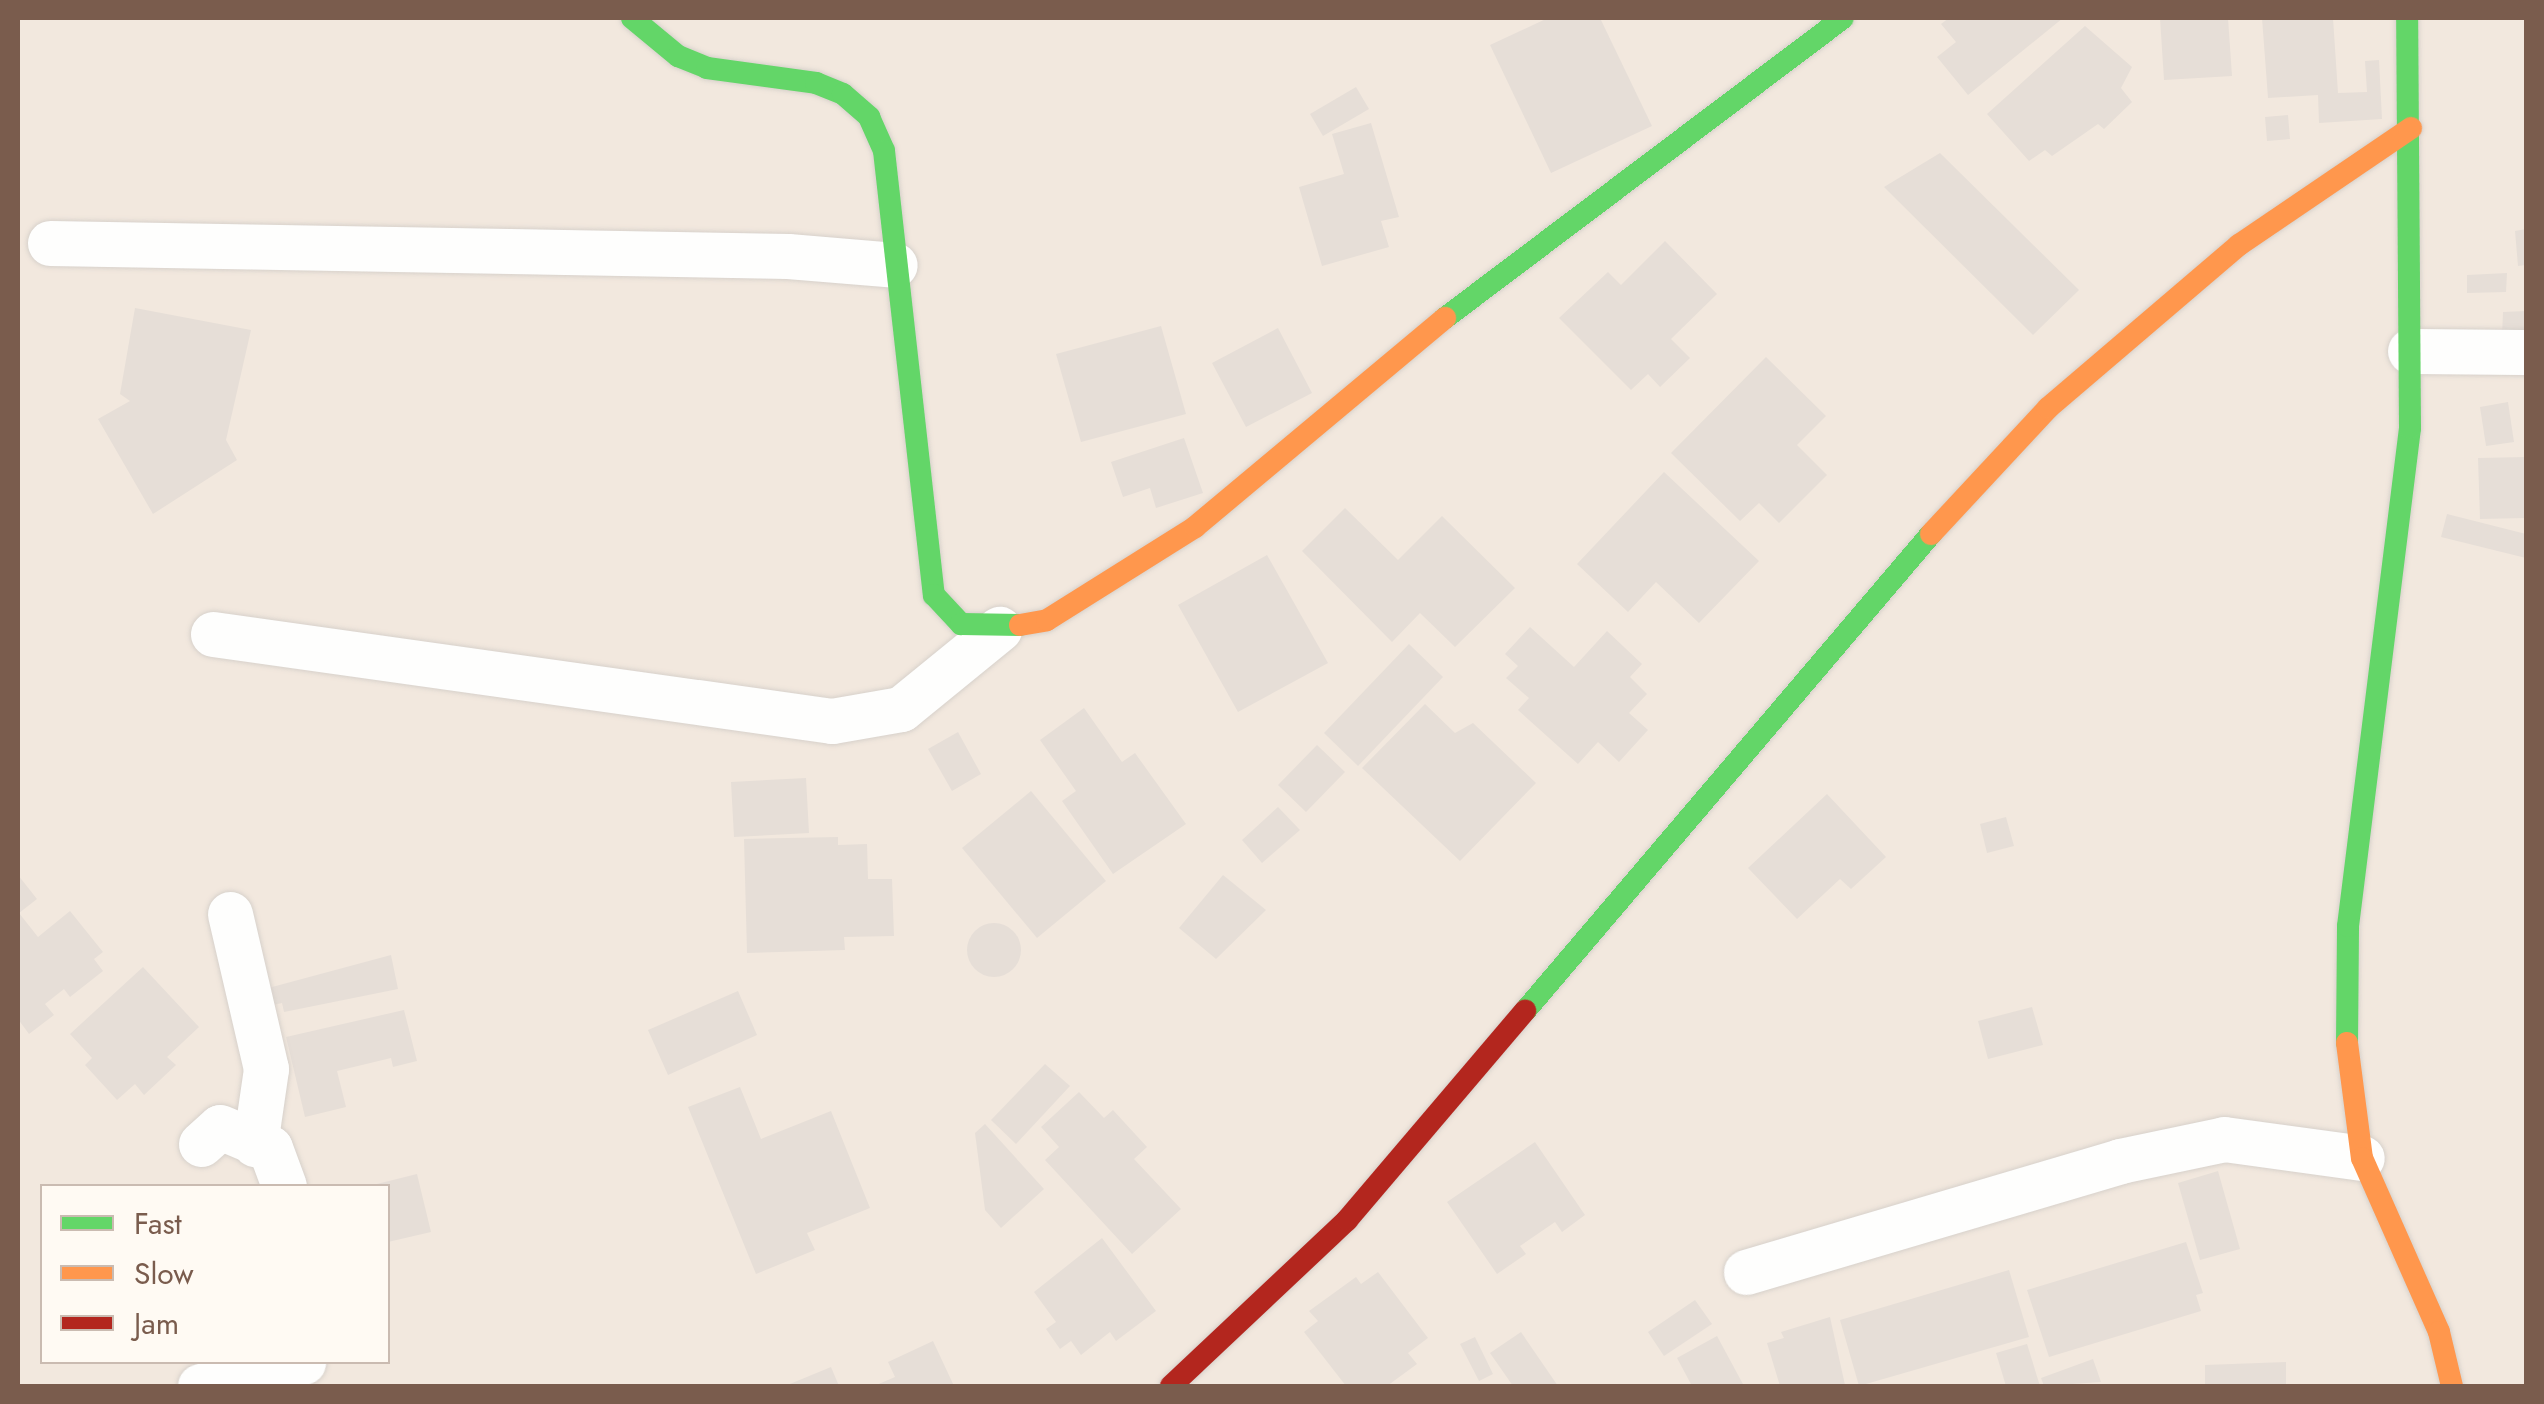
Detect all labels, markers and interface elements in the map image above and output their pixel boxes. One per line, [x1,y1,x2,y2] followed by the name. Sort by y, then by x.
[40,1184,390,1364] legend
[134,1202,182,1245] text: Fast
[134,1252,194,1295] text: Slow
[134,1302,179,1345] text: Jam

